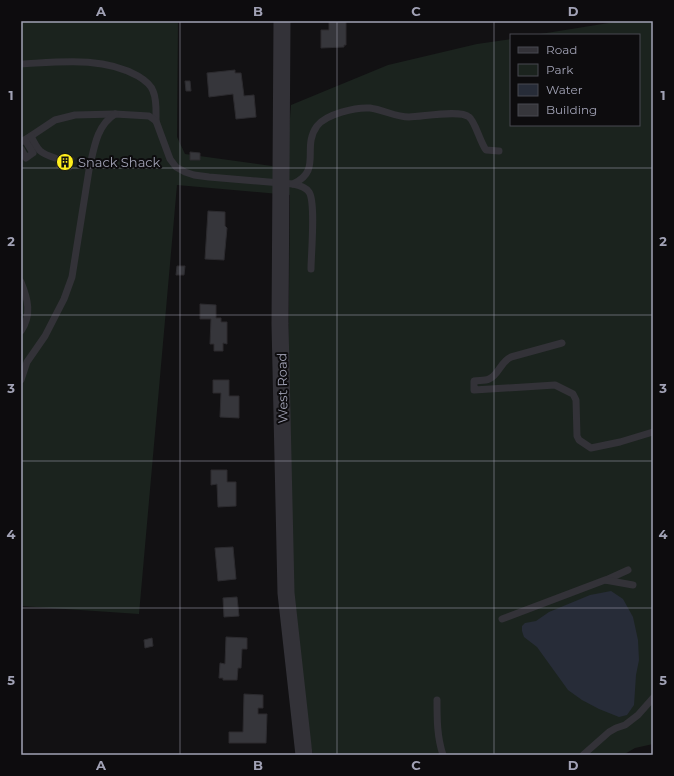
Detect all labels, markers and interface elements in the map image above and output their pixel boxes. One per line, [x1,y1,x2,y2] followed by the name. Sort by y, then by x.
[95,3,107,19] text: A
[253,3,263,19] text: B
[411,3,421,19] text: C
[568,3,579,19] text: D
[510,34,640,126] legend
[546,42,577,57] text: Road
[546,62,574,77] text: Park
[546,82,583,97] text: Water
[8,87,14,103] text: 1
[660,87,666,103] text: 1
[546,102,597,117] text: Building
[55,152,75,172] building icon: Snack Shack
[78,154,161,170] place label: Snack Shack
[7,233,15,249] text: 2
[659,233,667,249] text: 2
[273,353,291,423] street label: West Road
[6,380,15,396] text: 3
[658,380,667,396] text: 3
[7,526,16,542] text: 4
[659,526,668,542] text: 4
[7,672,15,688] text: 5
[659,672,667,688] text: 5
[95,757,107,773] text: A
[253,757,263,773] text: B
[411,757,421,773] text: C
[568,757,579,773] text: D

